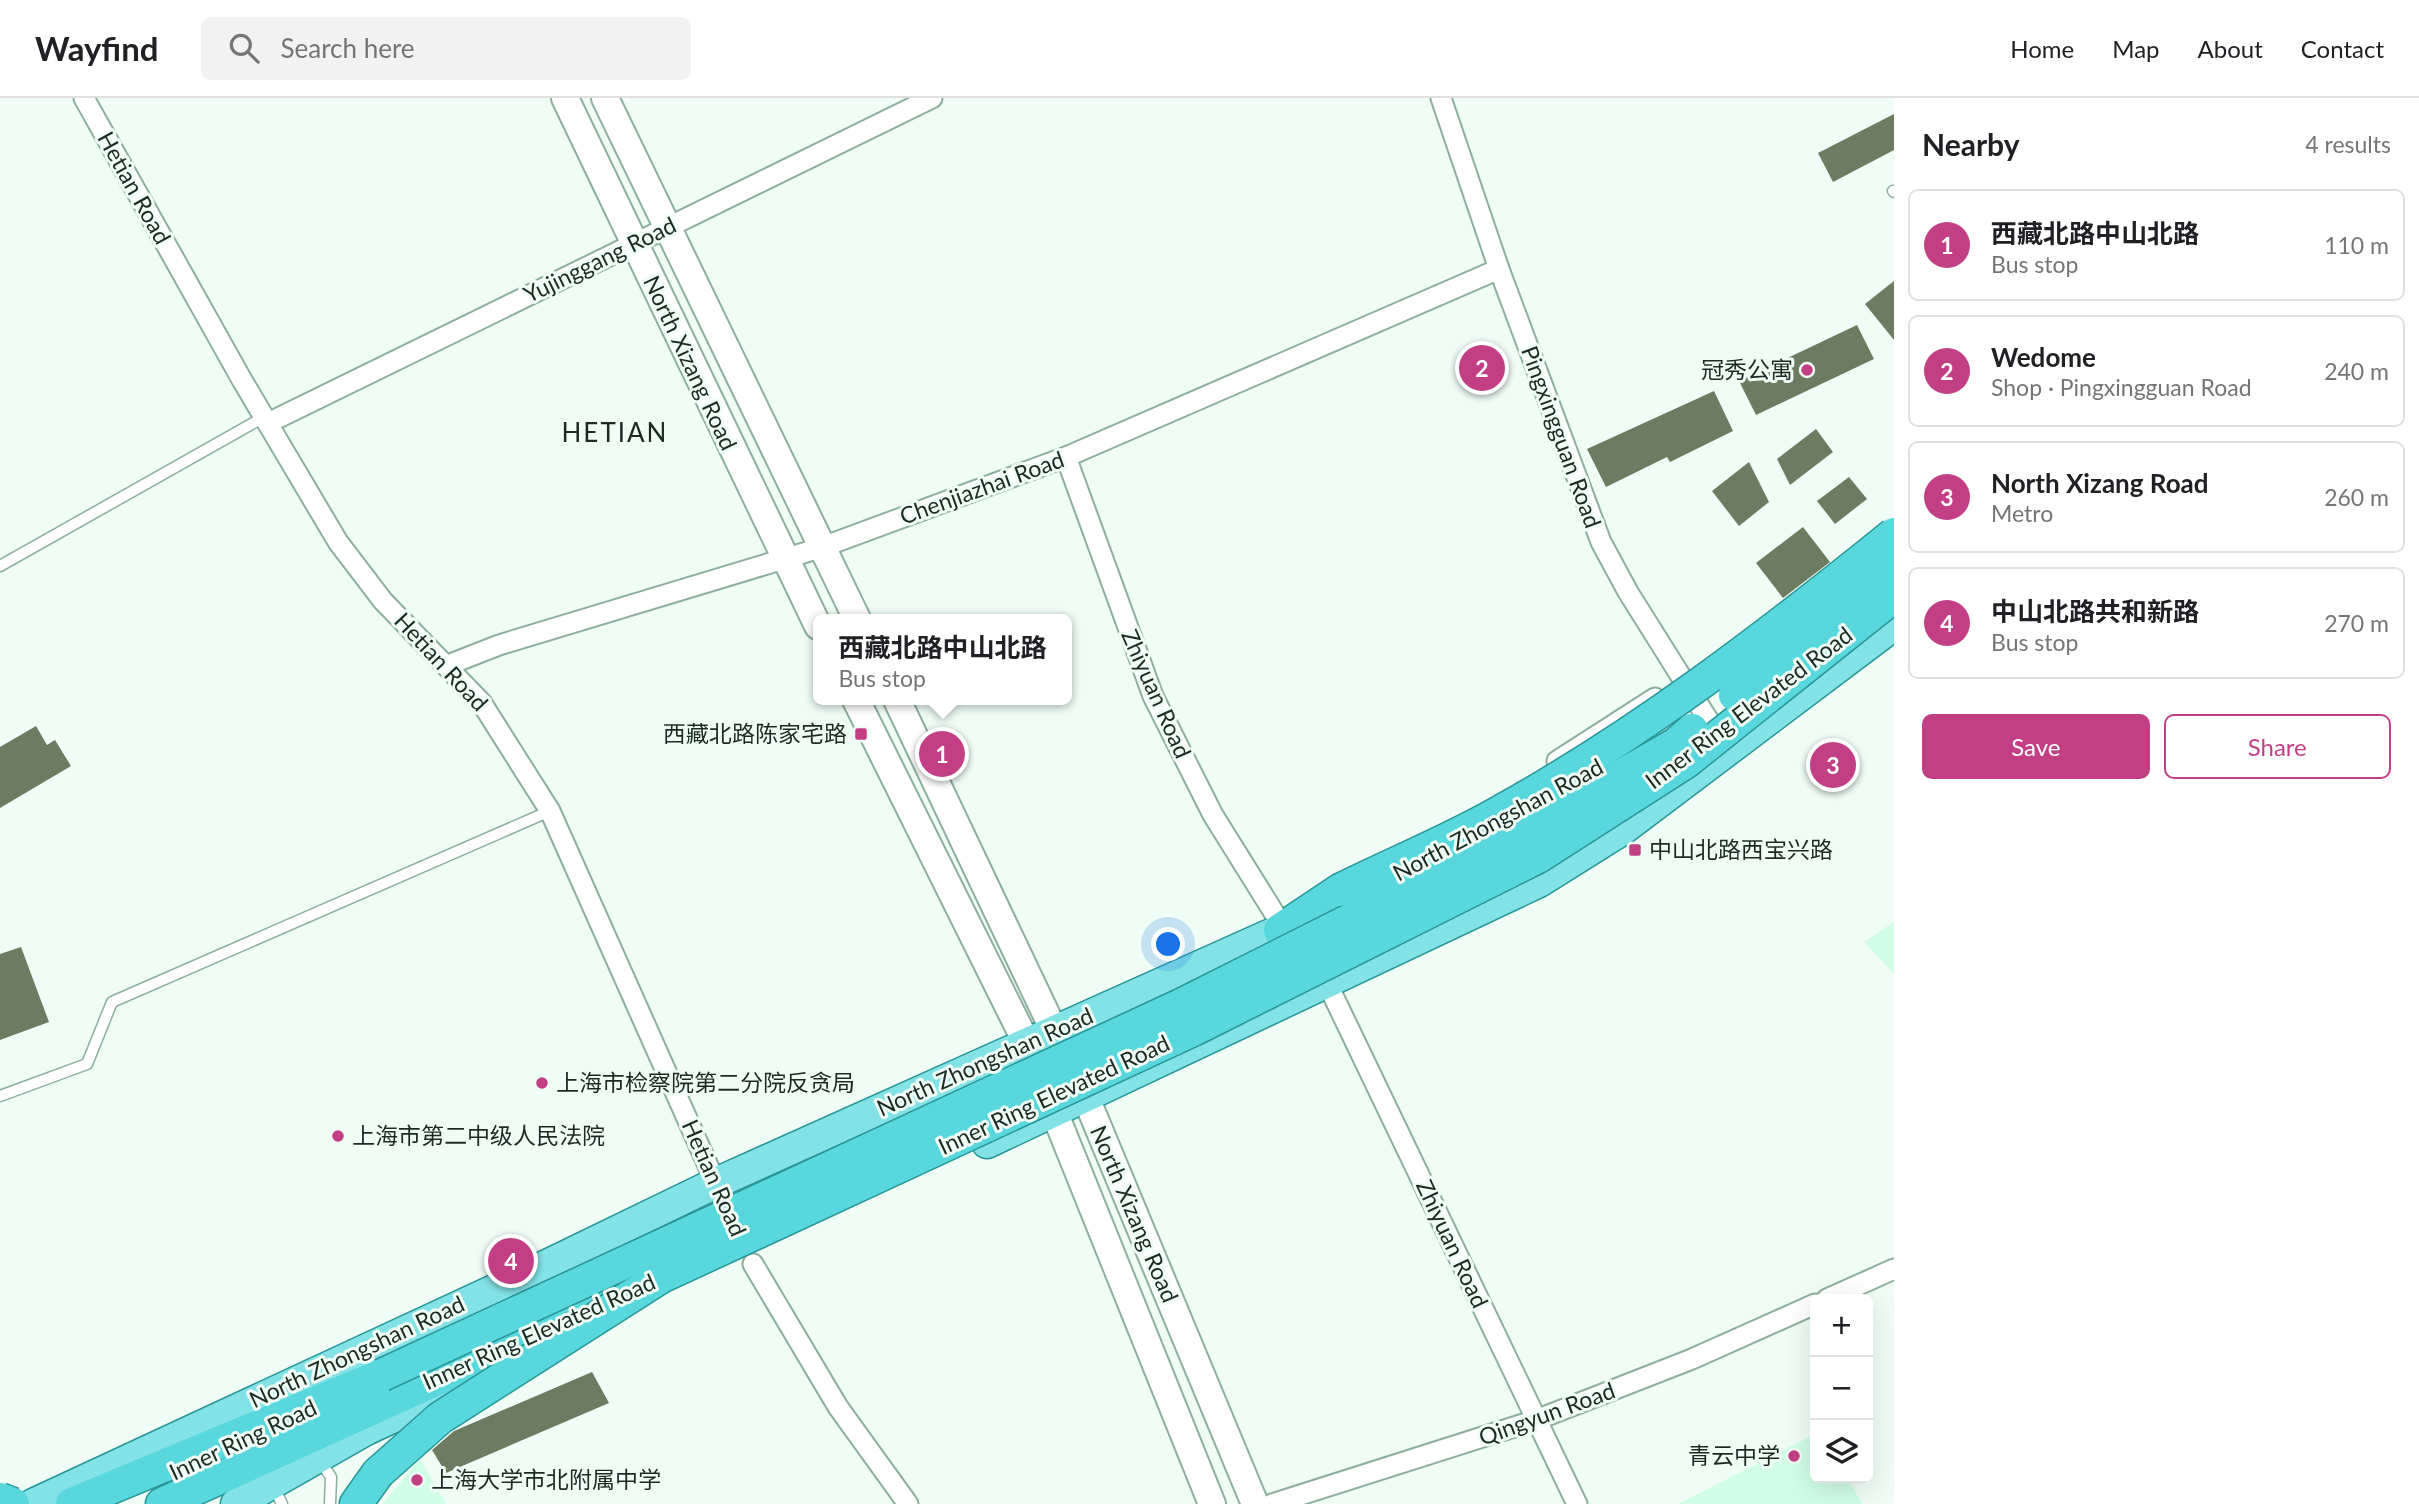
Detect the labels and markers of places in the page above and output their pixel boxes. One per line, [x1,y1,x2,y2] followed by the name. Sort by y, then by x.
[1459,342,1505,394] pin: 2
[1701,355,1793,383] place label: 冠秀公寓
[1799,362,1815,378] marker: 冠秀公寓
[663,719,847,747] place label: 西藏北路陈家宅路
[853,726,869,742] marker: 西藏北路陈家宅路
[919,728,965,780] pin: 1
[1810,739,1856,791] pin: 3
[1649,835,1833,863] place label: 中山北路西宝兴路
[1627,842,1643,858] marker: 中山北路西宝兴路
[556,1068,855,1096] place label: 上海市检察院第二分院反贪局
[534,1075,550,1091] marker: 上海市检察院第二分院反贪局
[352,1121,605,1149] place label: 上海市第二中级人民法院
[330,1128,346,1144] marker: 上海市第二中级人民法院
[488,1235,534,1287] pin: 4
[1688,1441,1780,1469] place label: 青云中学
[1786,1448,1802,1464] marker: 青云中学
[431,1465,661,1493] place label: 上海大学市北附属中学
[409,1472,425,1488] marker: 上海大学市北附属中学

